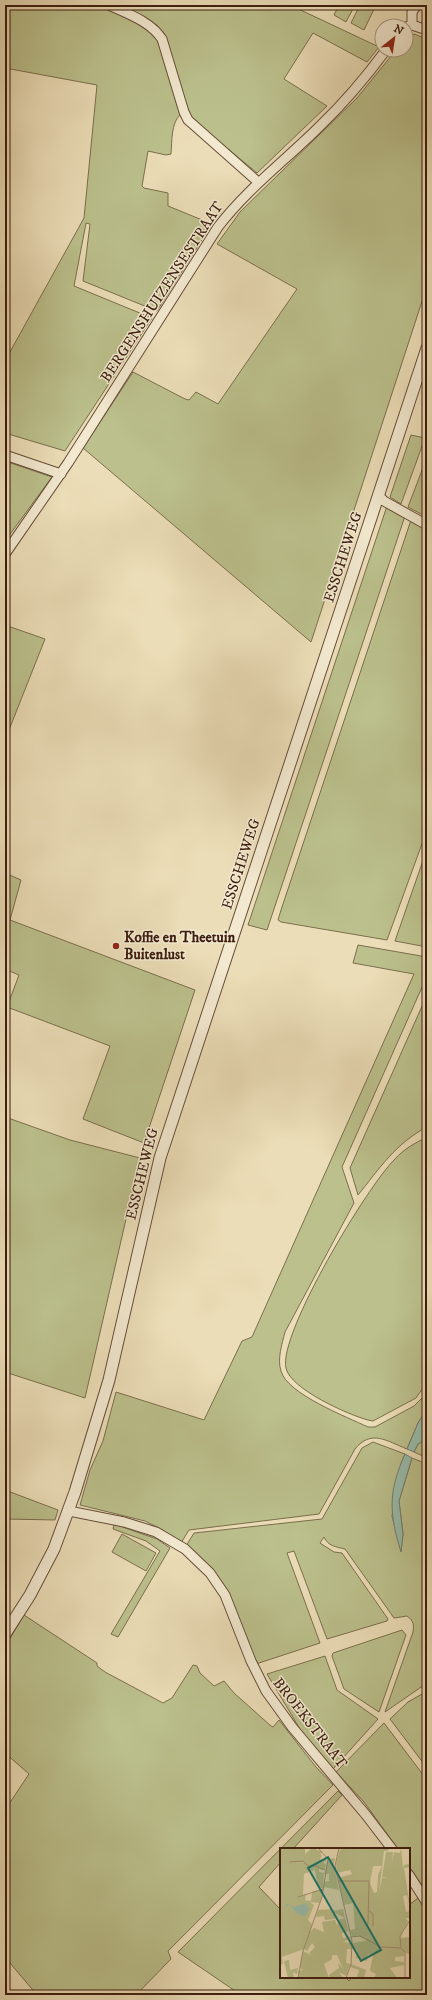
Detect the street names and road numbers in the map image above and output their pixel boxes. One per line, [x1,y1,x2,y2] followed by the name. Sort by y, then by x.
[96,198,228,386] street label: BERGENSHUIZENSESTRAAT
[319,509,367,605] street label: ESSCHEWEG
[217,816,265,912] street label: ESSCHEWEG
[121,1125,163,1222] street label: ESSCHEWEG
[269,1674,352,1773] street label: BROEKSTRAAT

